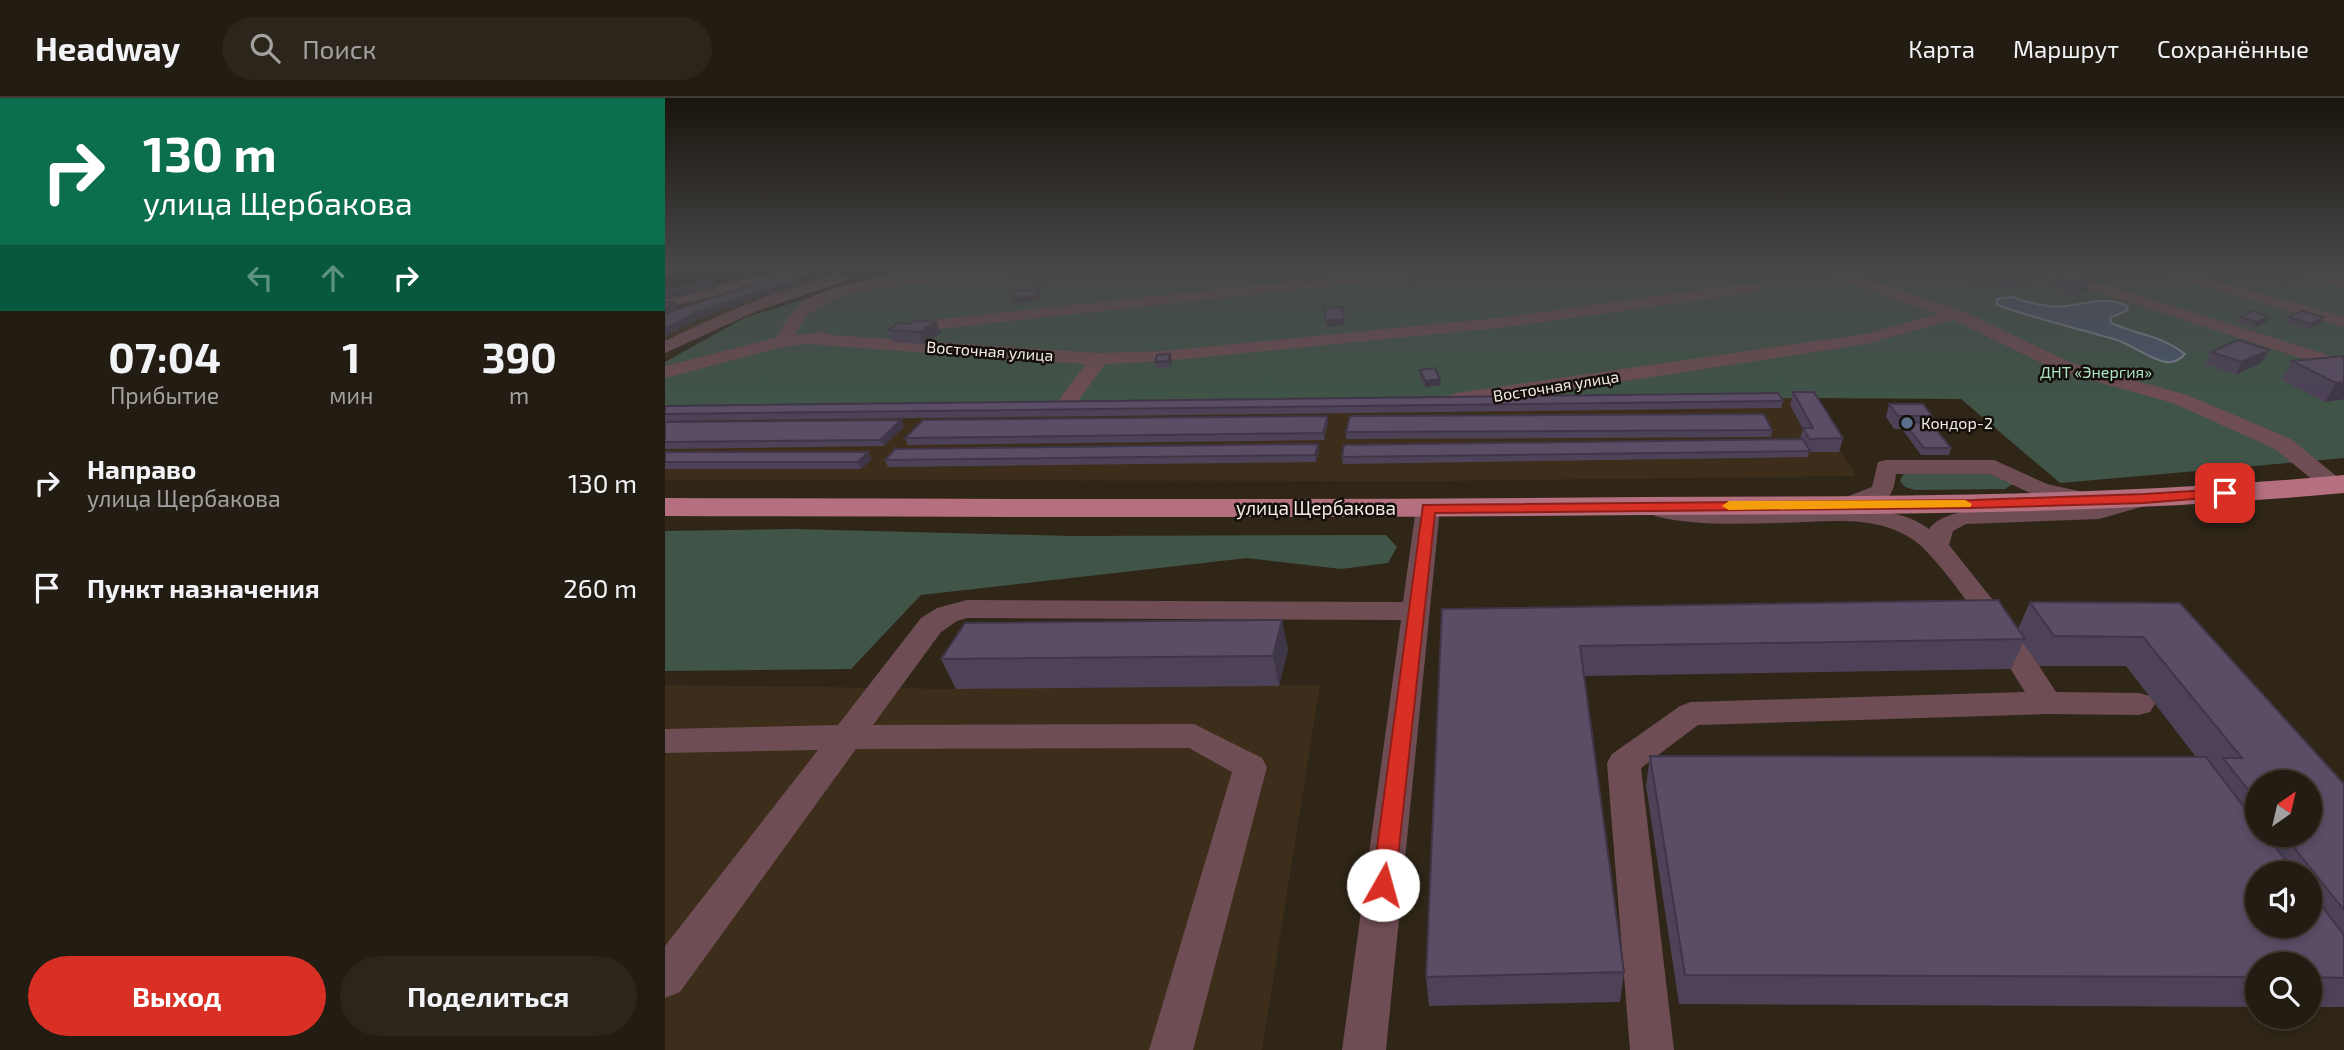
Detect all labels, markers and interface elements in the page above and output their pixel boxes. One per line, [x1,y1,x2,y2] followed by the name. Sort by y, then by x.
[222,17,712,80] search box
[35,28,180,68] text: Headway
[246,29,284,67] icon: search
[302,33,376,64] text: Поиск
[1908,34,1975,63] text: Карта
[2013,34,2119,63] text: Маршрут
[2157,34,2309,63] text: Сохранённые
[143,123,277,182] text: 130 m
[28,126,119,217] icon: right
[143,183,413,221] text: улица Щербакова
[241,259,279,297] icon: left
[314,259,352,297] icon: ahead
[387,259,425,297] icon: right
[108,331,221,381] text: 07:04
[342,331,360,381] text: 1
[482,331,557,381] text: 390
[926,337,1054,365] street label: Восточная улица
[2040,362,2152,381] park label: ДНТ «Энергия»
[1492,366,1620,406] street label: Восточная улица
[110,381,219,409] text: Прибытие
[329,381,373,409] text: мин
[509,381,529,409] text: m
[1921,413,1993,432] place label: Кондор-2
[1899,415,1915,431] marker: Кондор-2
[87,453,196,484] text: Направо
[2195,463,2255,523] pin
[28,464,66,502] icon: right
[568,467,637,498] text: 130 m
[2206,474,2244,512] icon: arrive
[87,484,281,512] text: улица Щербакова
[1236,496,1396,520] street label: улица Щербакова
[28,569,66,607] icon: arrive
[87,572,320,603] text: Пункт назначения
[563,572,637,603] text: 260 m
[2245,770,2322,847] north arrow
[2245,770,2322,1029] map controls
[1346,848,1420,922] position arrow
[2245,861,2322,938] button: sound
[2245,952,2322,1029] button: search
[28,956,326,1036] button: Выход
[340,956,637,1036] button: Поделиться

